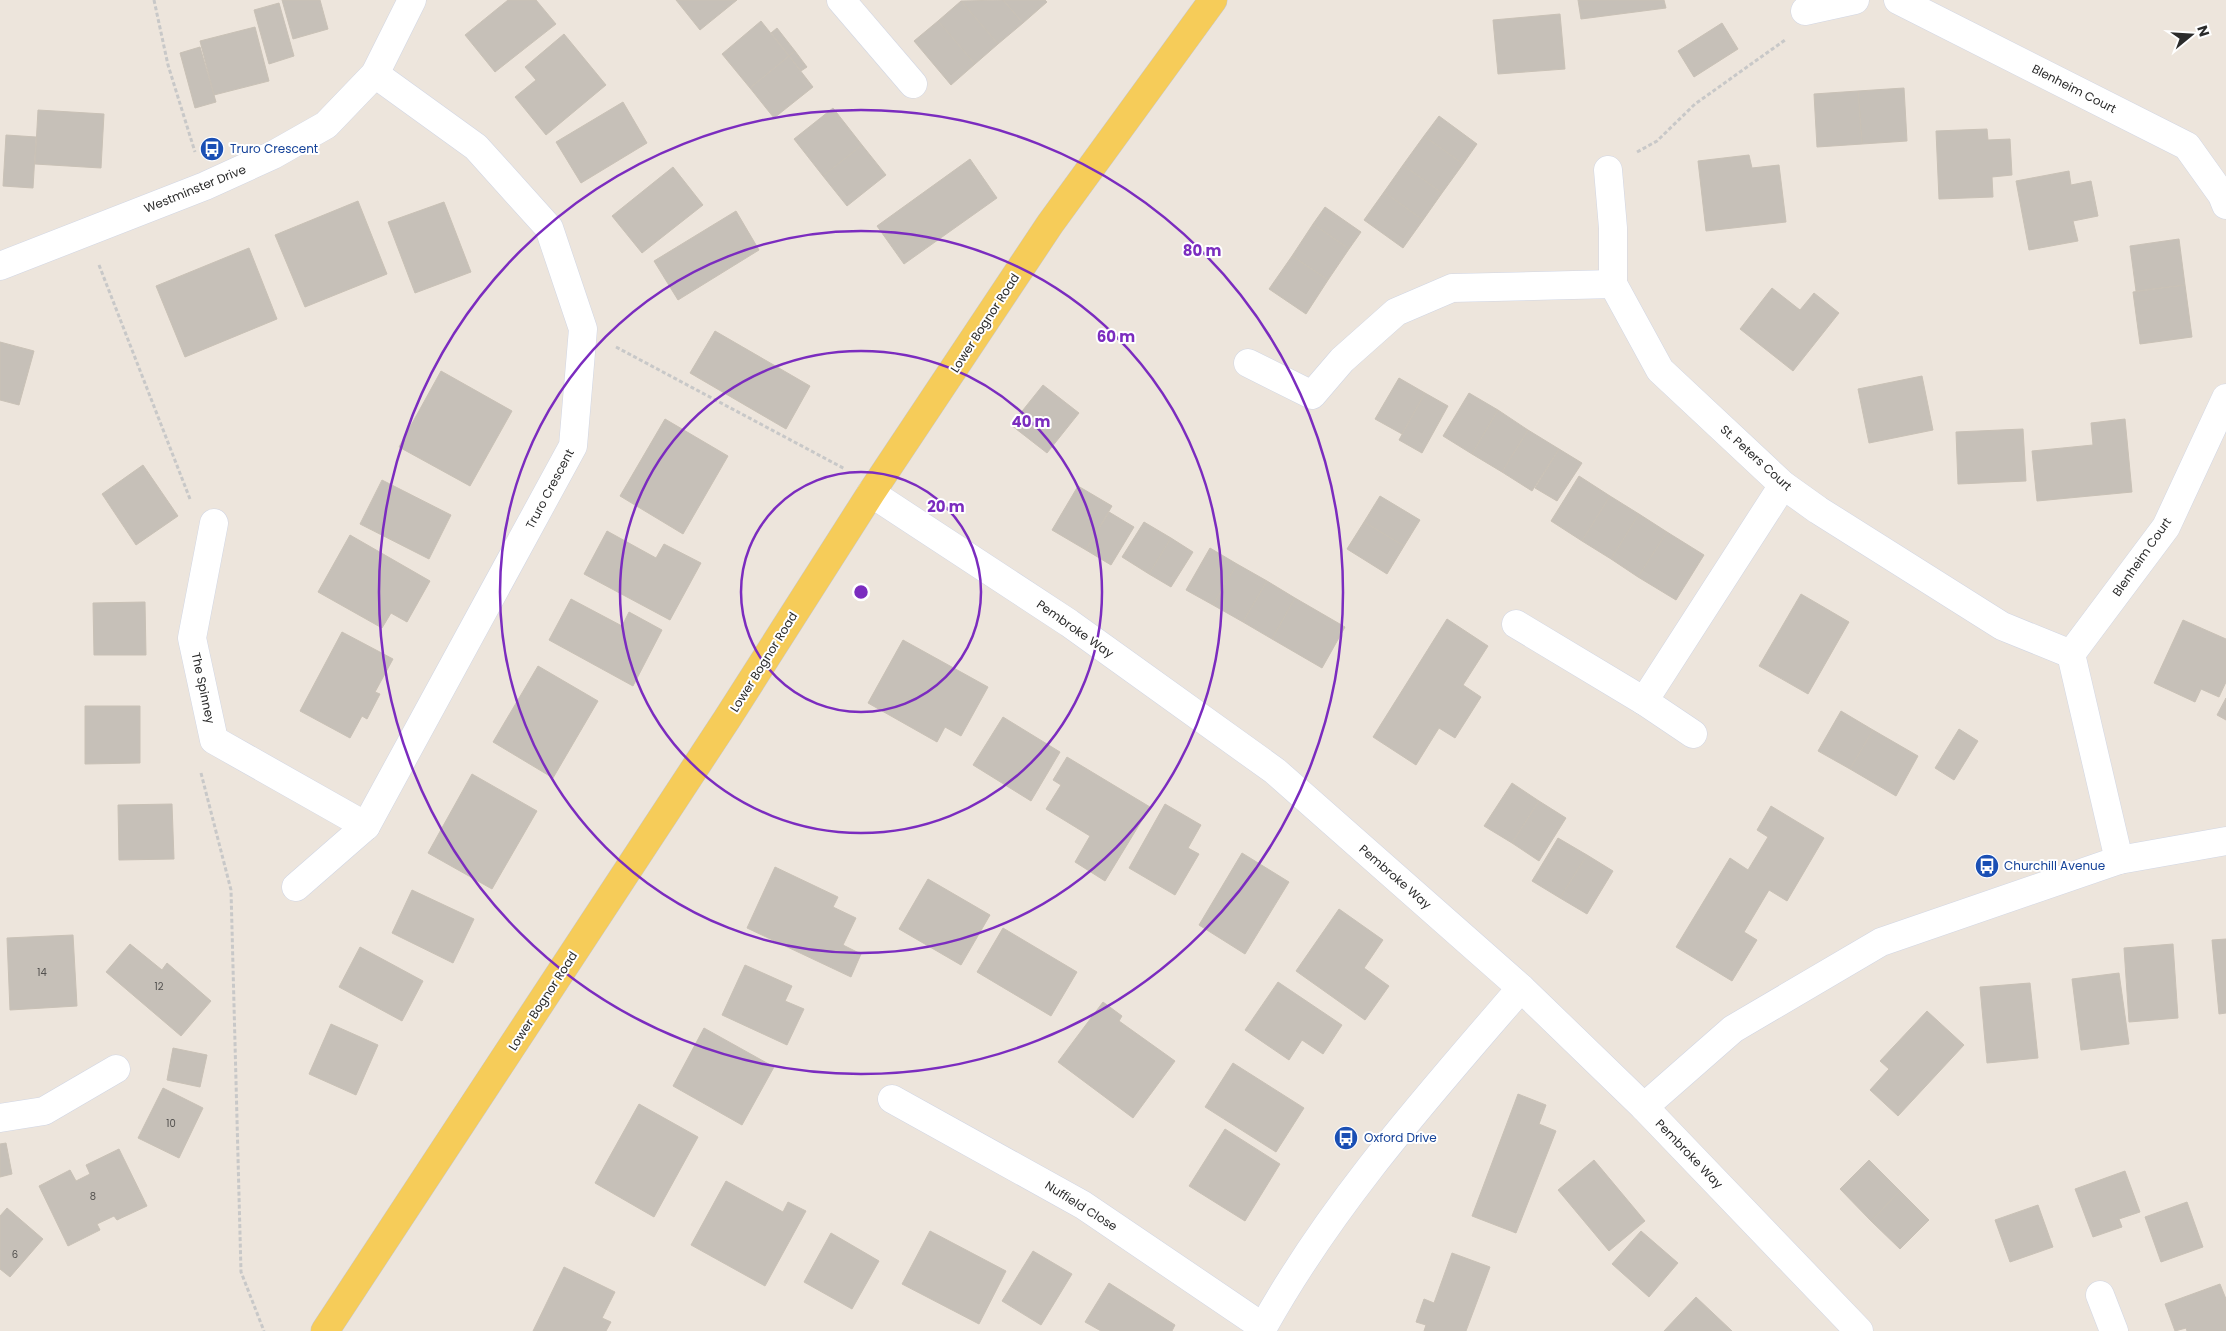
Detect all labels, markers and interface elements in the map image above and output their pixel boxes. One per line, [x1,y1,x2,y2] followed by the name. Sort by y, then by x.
[2166,10,2216,60] north arrow
[2192,23,2215,39] text: N
[2029,60,2119,117] street label: Blenheim Court
[199,136,225,162] bus stop icon: Truro Crescent
[230,140,318,157] place label: Truro Crescent
[141,160,248,217] street label: Westminster Drive
[1183,240,1221,261] text: 80 m
[946,270,1023,376] street label: Lower Bognor Road
[1097,326,1135,347] text: 60 m
[1011,411,1051,432] text: 40 m
[1717,421,1796,494] street label: St. Peters Court
[521,446,578,532] street label: Truro Crescent
[927,496,965,517] text: 20 m
[2108,514,2175,599] street label: Blenheim Court
[852,583,870,601] centre of rings
[1033,596,1117,662] street label: Pembroke Way
[726,608,801,715] street label: Lower Bognor Road
[188,651,219,725] street label: The Spinney
[1356,841,1435,913] street label: Pembroke Way
[1974,853,2000,879] bus stop icon: Churchill Avenue
[2004,857,2105,874] place label: Churchill Avenue
[504,948,581,1054] street label: Lower Bognor Road
[37,965,47,980] house number: 14
[155,979,164,994] house number: 12
[1652,1115,1727,1192] street label: Pembroke Way
[166,1116,176,1131] house number: 10
[1333,1125,1359,1151] bus stop icon: Oxford Drive
[1364,1129,1437,1146] place label: Oxford Drive
[1042,1177,1121,1235] street label: Nuffield Close
[90,1189,96,1204] house number: 8
[12,1247,18,1262] house number: 6

